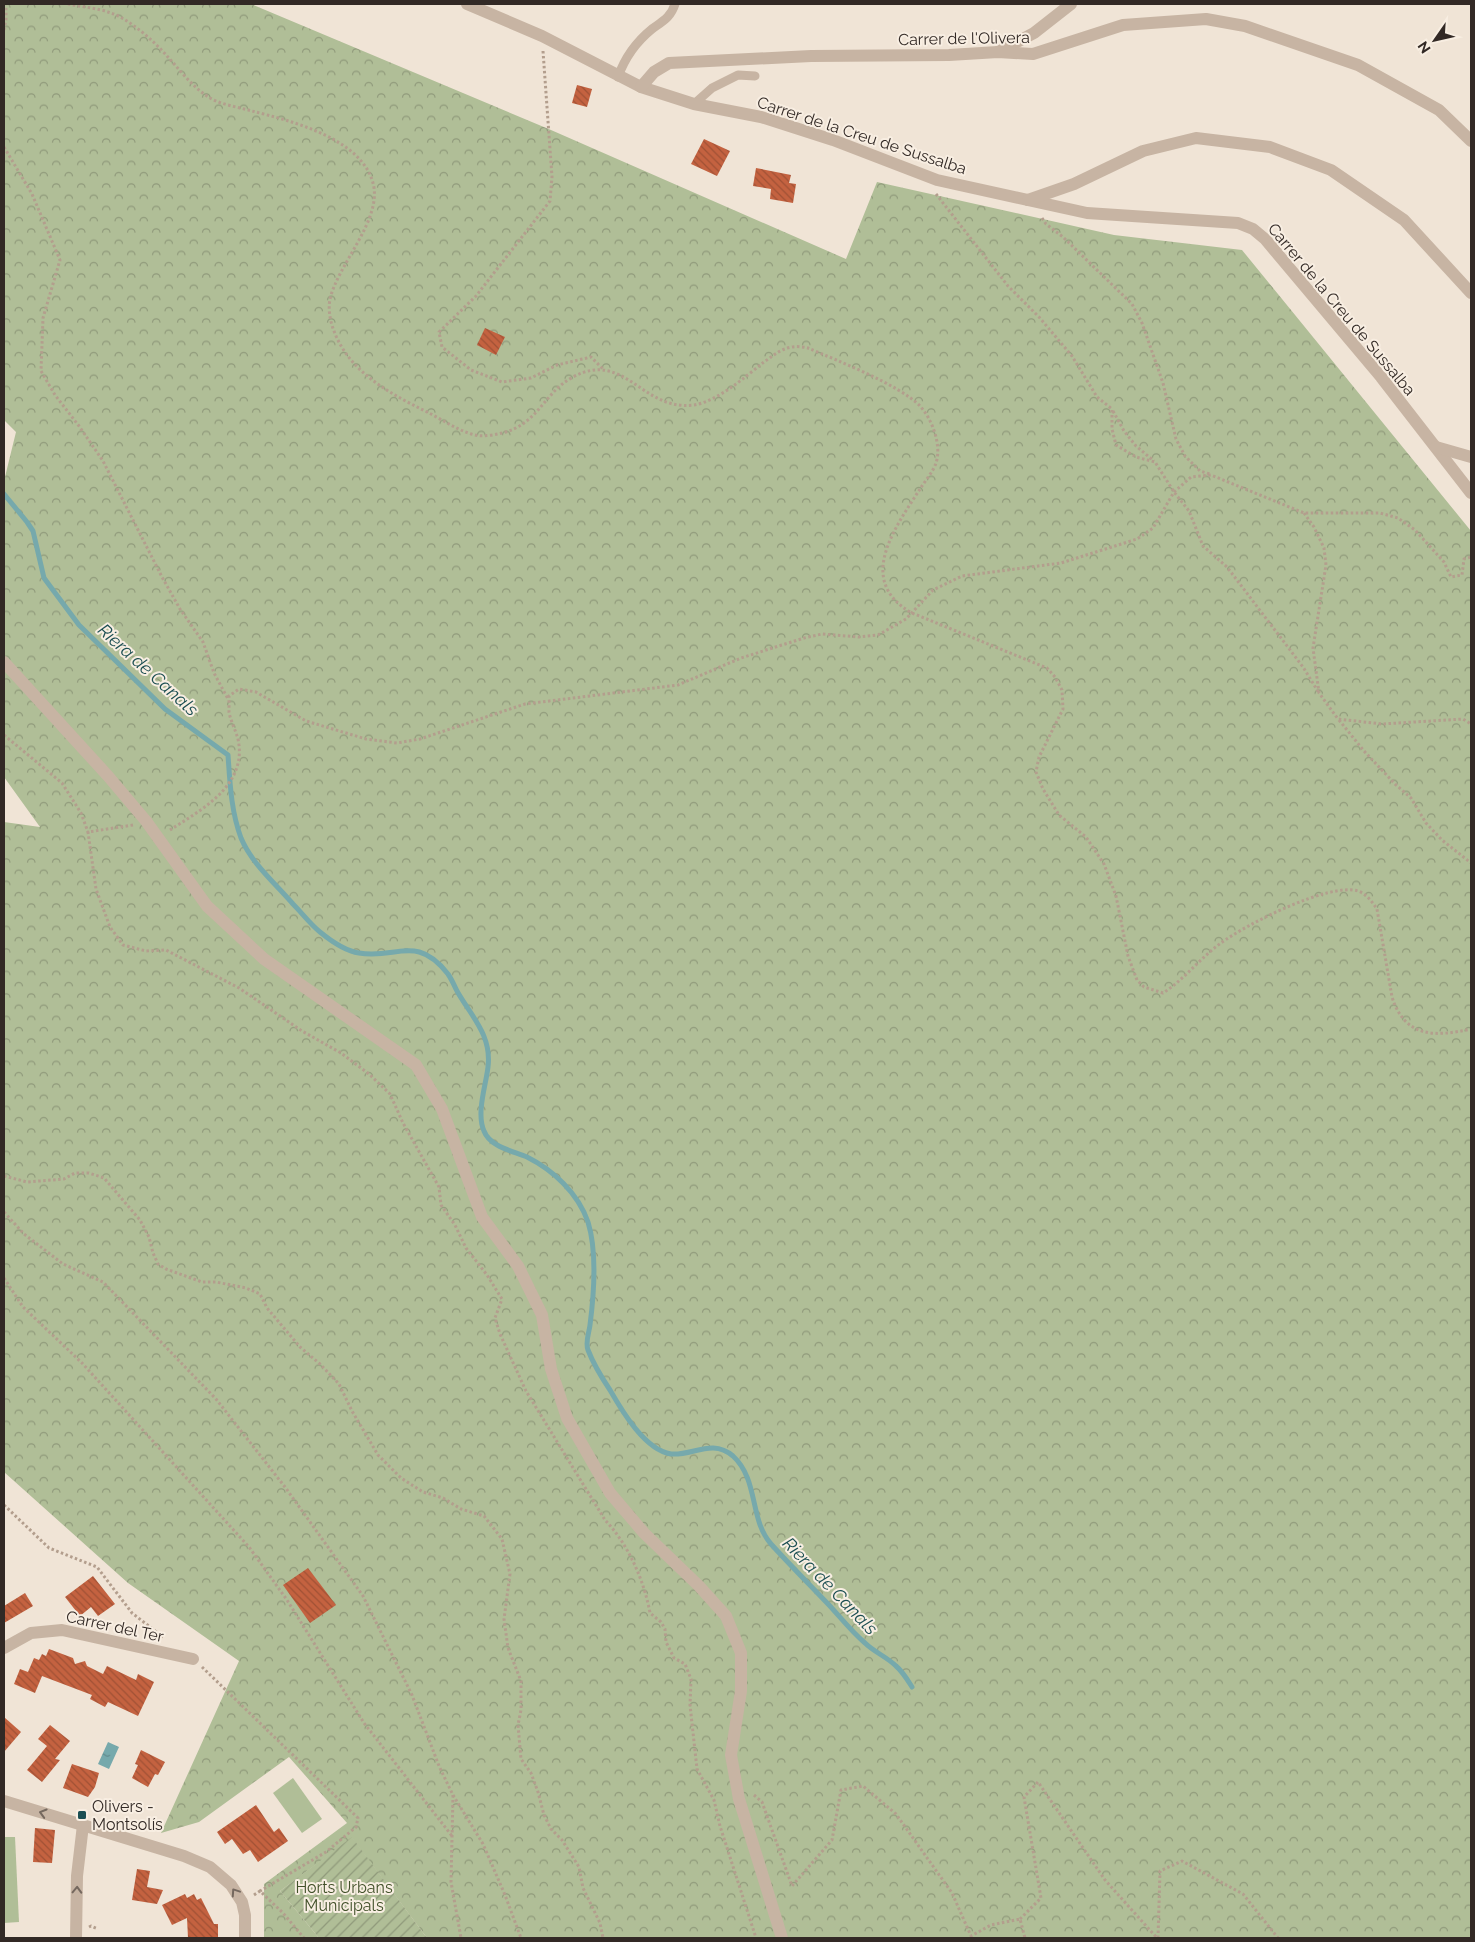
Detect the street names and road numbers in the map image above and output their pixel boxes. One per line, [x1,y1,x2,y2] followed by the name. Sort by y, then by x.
[898,28,1030,49] street label: Carrer de l'Olivera
[755,93,969,178] street label: Carrer de la Creu de Sussalba
[1264,219,1419,399] street label: Carrer de la Creu de Sussalba
[64,1607,166,1646] street label: Carrer del Ter

